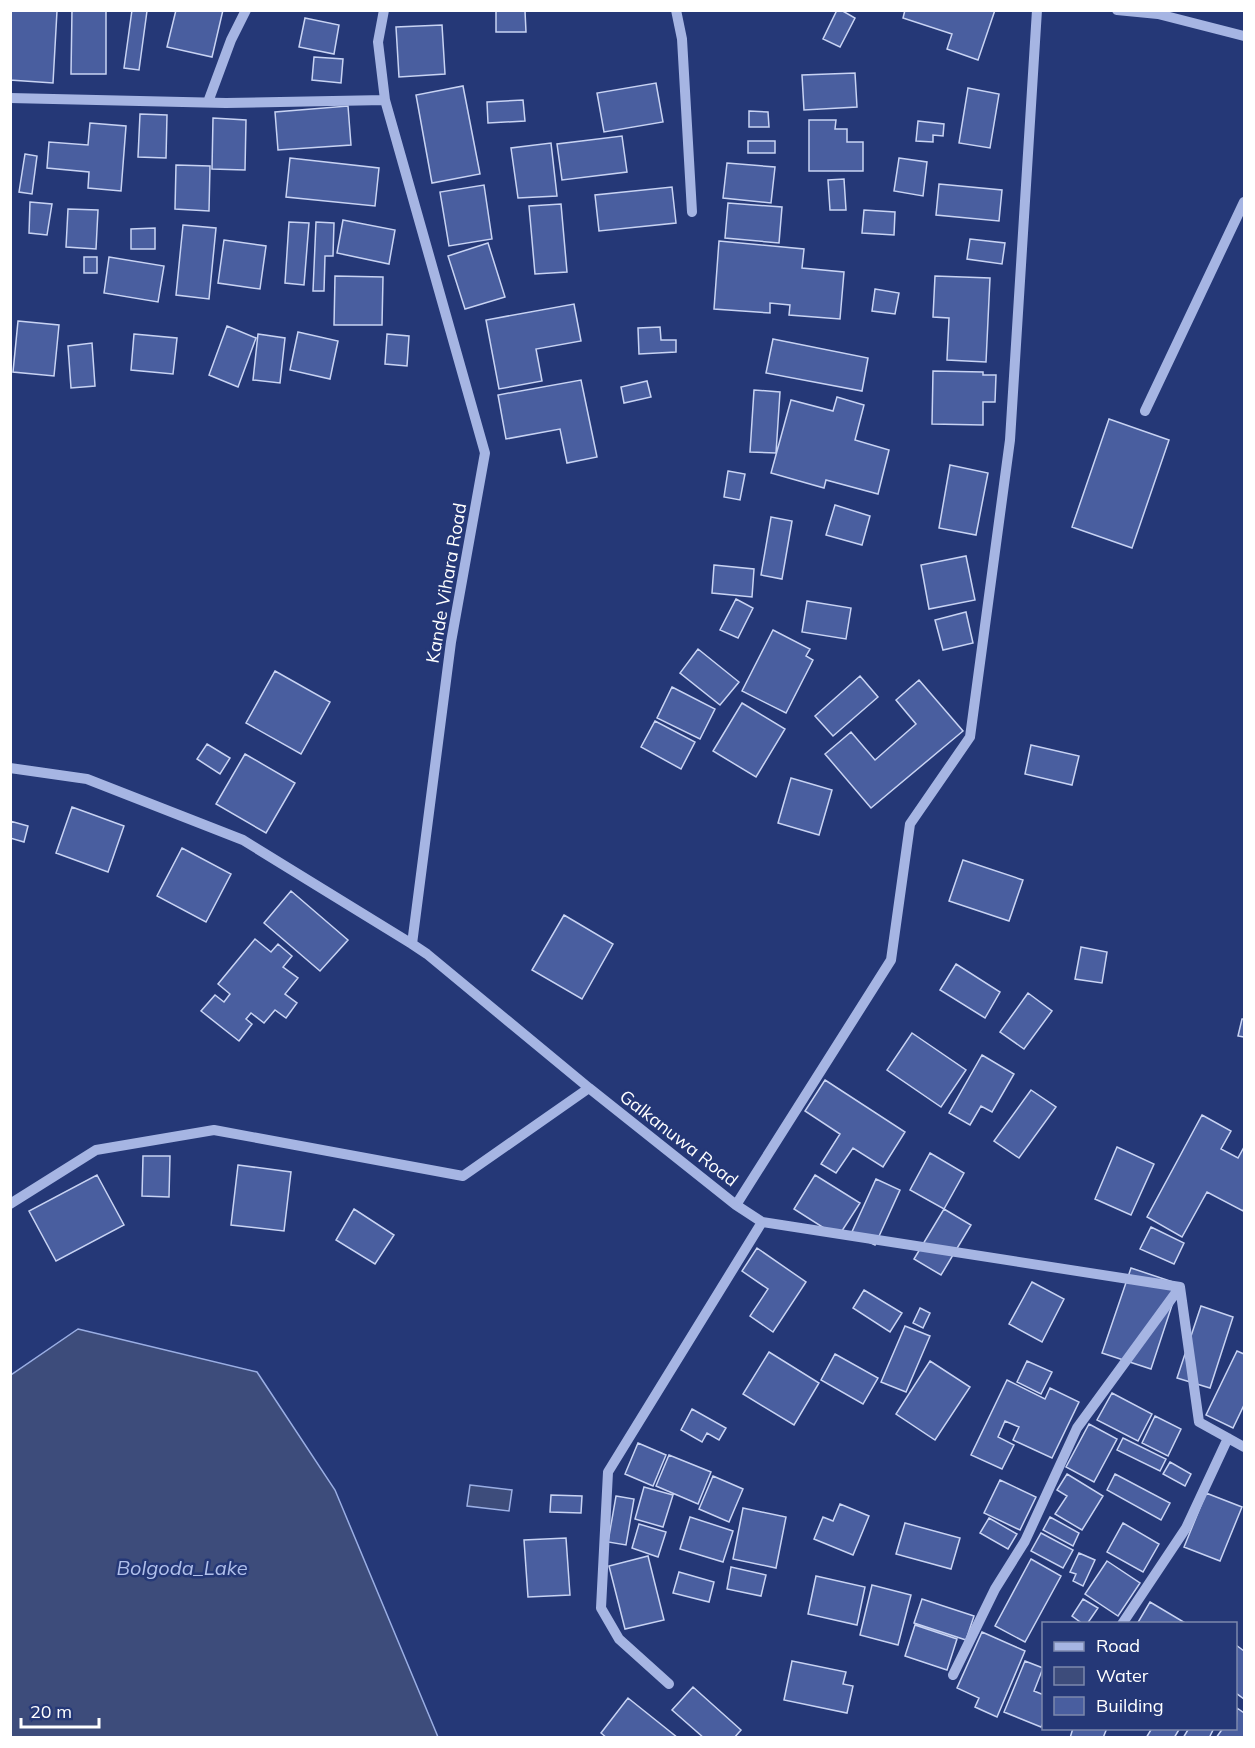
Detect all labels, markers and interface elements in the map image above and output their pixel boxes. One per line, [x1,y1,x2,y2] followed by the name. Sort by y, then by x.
[421,501,471,665] street label: Kande Vihara Road
[615,1085,743,1191] street label: Galkanuwa Road
[116,1555,248,1580] water label: Bolgoda_Lake
[1042,1622,1237,1730] legend
[1096,1634,1140,1657] text: Road
[1096,1664,1149,1687] text: Water
[21,1691,99,1729] scale bar
[1096,1694,1164,1717] text: Building
[30,1700,72,1723] text: 20 m

